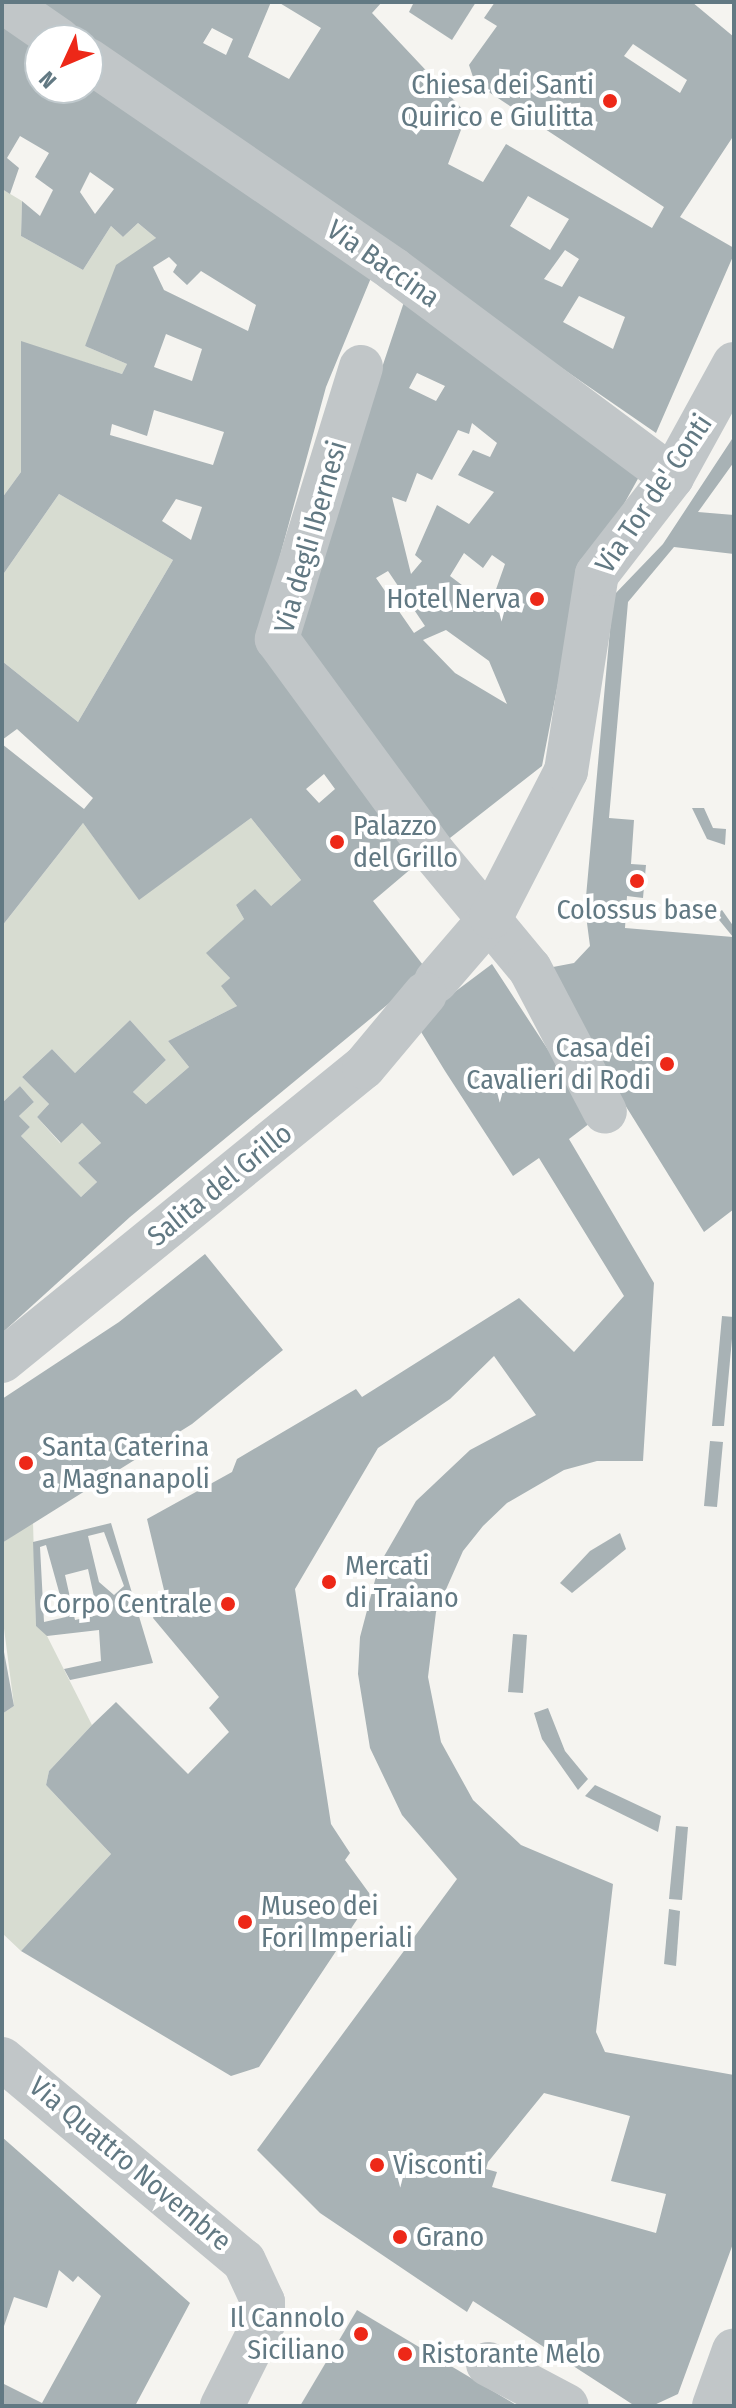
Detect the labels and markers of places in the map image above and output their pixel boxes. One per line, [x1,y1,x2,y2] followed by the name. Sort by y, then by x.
[401,68,594,134] place label: Chiesa dei Santi Quirico e Giulitta
[601,92,619,110] marker: Chiesa dei Santi Quirico e Giulitta
[386,582,521,616] place label: Hotel Nerva
[528,590,546,608] marker: Hotel Nerva
[353,809,458,875] place label: Palazzo del Grillo
[328,833,346,851] marker: Palazzo del Grillo
[628,872,646,890] marker: Colossus base
[556,893,718,927] place label: Colossus base
[466,1031,651,1097] place label: Casa dei Cavalieri di Rodi
[658,1055,676,1073] marker: Casa dei Cavalieri di Rodi
[42,1430,210,1496] place label: Santa Caterina a Magnanapoli
[17,1454,35,1472] marker: Santa Caterina a Magnanapoli
[345,1549,459,1615] place label: Mercati di Traiano
[320,1573,338,1591] marker: Mercati di Traiano
[43,1587,212,1621] place label: Corpo Centrale
[219,1595,237,1613] marker: Corpo Centrale
[261,1889,413,1955] place label: Museo dei Fori Imperiali
[236,1913,254,1931] marker: Museo dei Fori Imperiali
[393,2148,483,2182] place label: Visconti
[368,2156,386,2174] marker: Visconti
[416,2220,484,2254] place label: Grano
[391,2228,409,2246] marker: Grano
[230,2301,345,2367] place label: Il Cannolo Siciliano
[352,2325,370,2343] marker: Il Cannolo Siciliano
[421,2337,601,2371] place label: Ristorante Melo
[396,2345,414,2363] marker: Ristorante Melo

